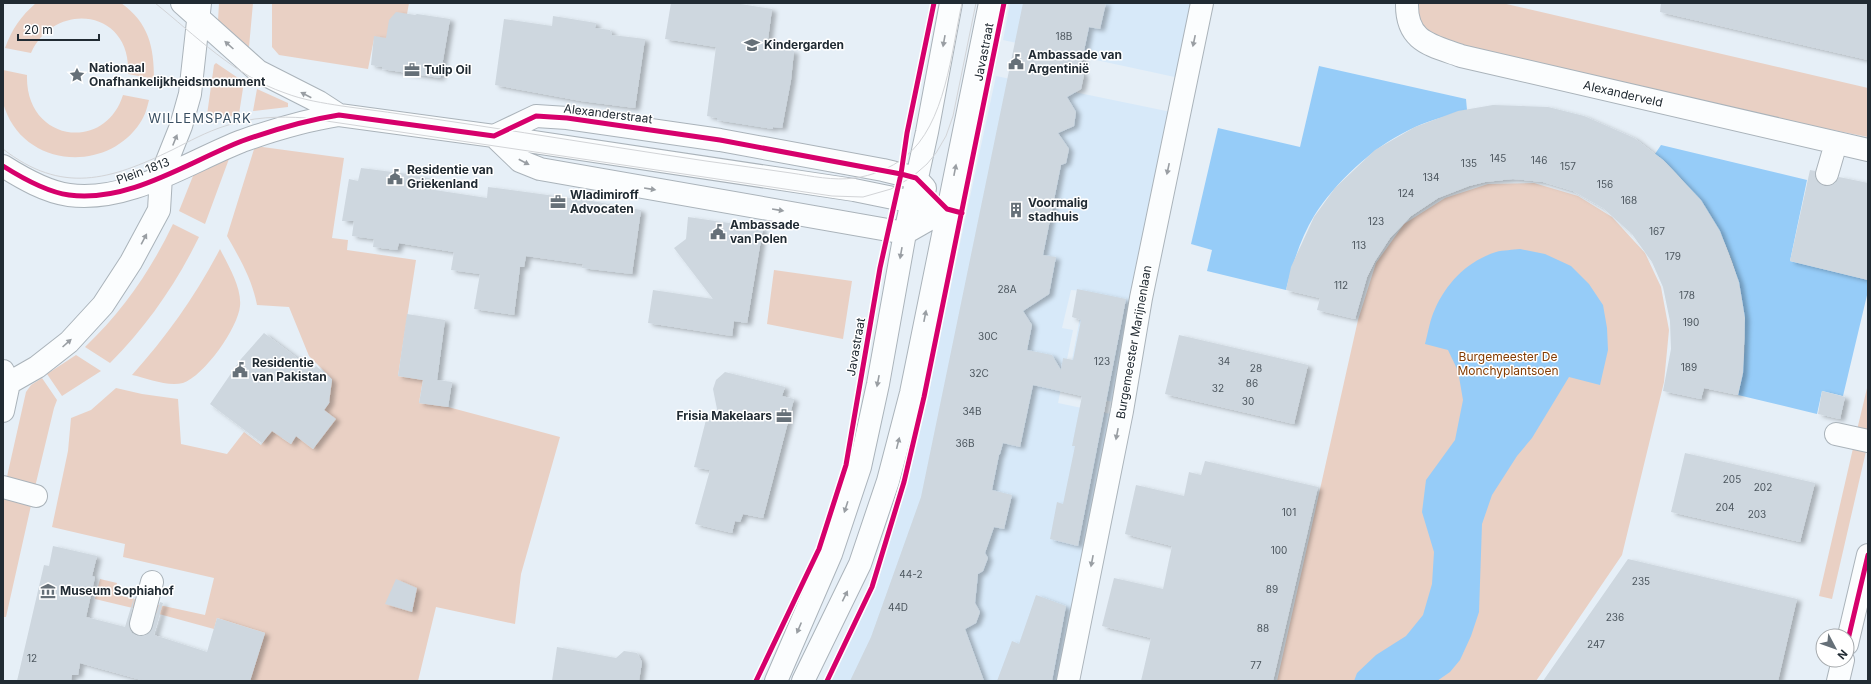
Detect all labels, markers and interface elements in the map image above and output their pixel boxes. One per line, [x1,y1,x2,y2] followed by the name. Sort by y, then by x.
[18,16,99,42] scale bar
[971,21,997,82] street label: Javastraat
[24,22,53,37] text: 20 m
[1056,30,1072,42] house number: 18B
[941,35,947,48] one-way arrow
[1190,35,1196,47] one-way arrow
[743,36,761,54] school or university icon: Kindergarden
[764,37,844,52] place label: Kindergarden
[223,41,234,50] one-way arrow
[1028,47,1122,76] place label: Ambassade van Argentinië
[1007,53,1025,71] public building icon: Ambassade van Argentinië
[89,60,266,89] place label: Nationaal Onafhankelijkheidsmonument
[403,61,421,79] office icon: Tulip Oil
[424,62,471,77] place label: Tulip Oil
[68,66,86,84] place icon: Nationaal Onafhankelijkheidsmonument
[1582,77,1664,110] street label: Alexanderveld
[300,92,311,98] one-way arrow
[563,101,653,126] street label: Alexanderstraat
[148,110,252,126] district label: WILLEMSPARK
[173,133,179,145] one-way arrow
[1490,152,1506,164] house number: 145
[114,154,171,187] street label: Plein 1813
[1531,154,1547,166] house number: 146
[1461,157,1477,169] house number: 135
[518,158,530,165] one-way arrow
[1560,160,1576,172] house number: 157
[407,162,493,191] place label: Residentie van Griekenland
[1164,162,1170,175] one-way arrow
[952,164,958,176] one-way arrow
[386,168,404,186] public building icon: Residentie van Griekenland
[1423,171,1439,183] house number: 134
[1597,178,1613,190] house number: 156
[644,186,656,192] one-way arrow
[570,187,639,216] place label: Wladimiroff Advocaten
[1398,187,1414,199] house number: 124
[549,193,567,211] office icon: Wladimiroff Advocaten
[1621,194,1637,206] house number: 168
[1028,195,1088,224] place label: Voormalig stadhuis
[1007,201,1025,219] building icon: Voormalig stadhuis
[772,208,784,214] one-way arrow
[1368,215,1384,227] house number: 123
[730,217,800,246] place label: Ambassade van Polen
[709,223,727,241] public building icon: Ambassade van Polen
[1649,225,1665,237] house number: 167
[141,233,147,244] one-way arrow
[1352,239,1366,251] house number: 113
[898,247,904,260] one-way arrow
[1665,250,1681,262] house number: 179
[1113,264,1154,420] street label: Burgemeester Marijnenlaan
[1334,279,1348,291] house number: 112
[997,283,1017,295] house number: 28A
[1679,289,1695,301] house number: 178
[923,310,929,323] one-way arrow
[843,316,868,377] street label: Javastraat
[1683,316,1699,328] house number: 190
[978,330,998,342] house number: 30C
[62,338,72,347] one-way arrow
[1457,349,1559,378] park label: Burgemeester De Monchyplantsoen
[252,355,327,384] place label: Residentie van Pakistan
[1094,355,1110,367] house number: 123
[1218,355,1230,367] house number: 34
[231,361,249,379] public building icon: Residentie van Pakistan
[1681,361,1697,373] house number: 189
[1250,362,1262,374] house number: 28
[969,367,989,379] house number: 32C
[875,375,881,388] one-way arrow
[1246,377,1258,389] house number: 86
[1212,382,1224,394] house number: 32
[1242,395,1254,407] house number: 30
[962,405,982,417] house number: 34B
[775,407,793,425] office icon: Frisia Makelaars
[676,408,772,423] place label: Frisia Makelaars
[1114,428,1120,440] one-way arrow
[895,437,901,449] one-way arrow
[956,437,974,449] house number: 36B
[1723,473,1741,485] house number: 205
[1754,481,1772,493] house number: 202
[1716,501,1734,513] house number: 204
[843,502,849,514] one-way arrow
[1282,506,1296,518] house number: 101
[1748,508,1766,520] house number: 203
[1271,544,1287,556] house number: 100
[1088,555,1094,567] one-way arrow
[899,568,923,580] house number: 44-2
[1632,575,1650,587] house number: 235
[39,582,57,600] museum icon: Museum Sophiahof
[60,583,174,598] place label: Museum Sophiahof
[1266,583,1278,595] house number: 89
[842,590,848,601] one-way arrow
[888,601,908,613] house number: 44D
[1606,611,1624,623] house number: 236
[1257,622,1269,634] house number: 88
[796,623,802,635] one-way arrow
[1815,628,1855,668] north arrow
[1587,638,1605,650] house number: 247
[1835,647,1851,662] text: N
[27,652,37,664] house number: 12
[1250,659,1262,671] house number: 77

